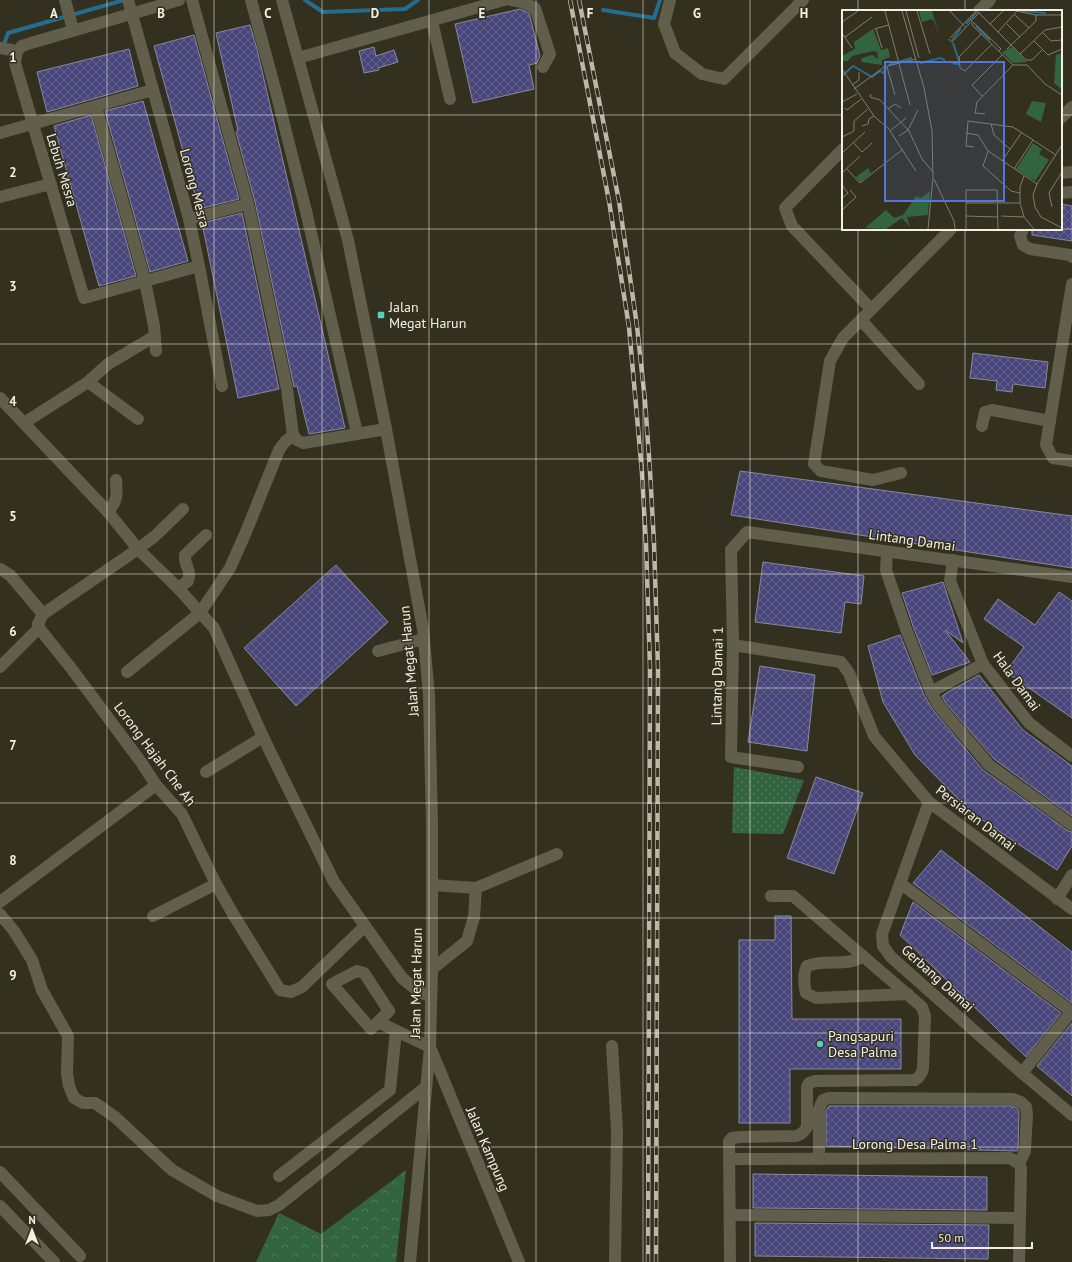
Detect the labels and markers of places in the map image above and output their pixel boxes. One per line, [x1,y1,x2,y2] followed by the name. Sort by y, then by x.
[388,298,466,332] place label: Jalan Megat Harun
[376,310,386,320] marker: Jalan Megat Harun
[828,1027,898,1061] place label: Pangsapuri Desa Palma
[815,1039,825,1049] marker: Pangsapuri Desa Palma

